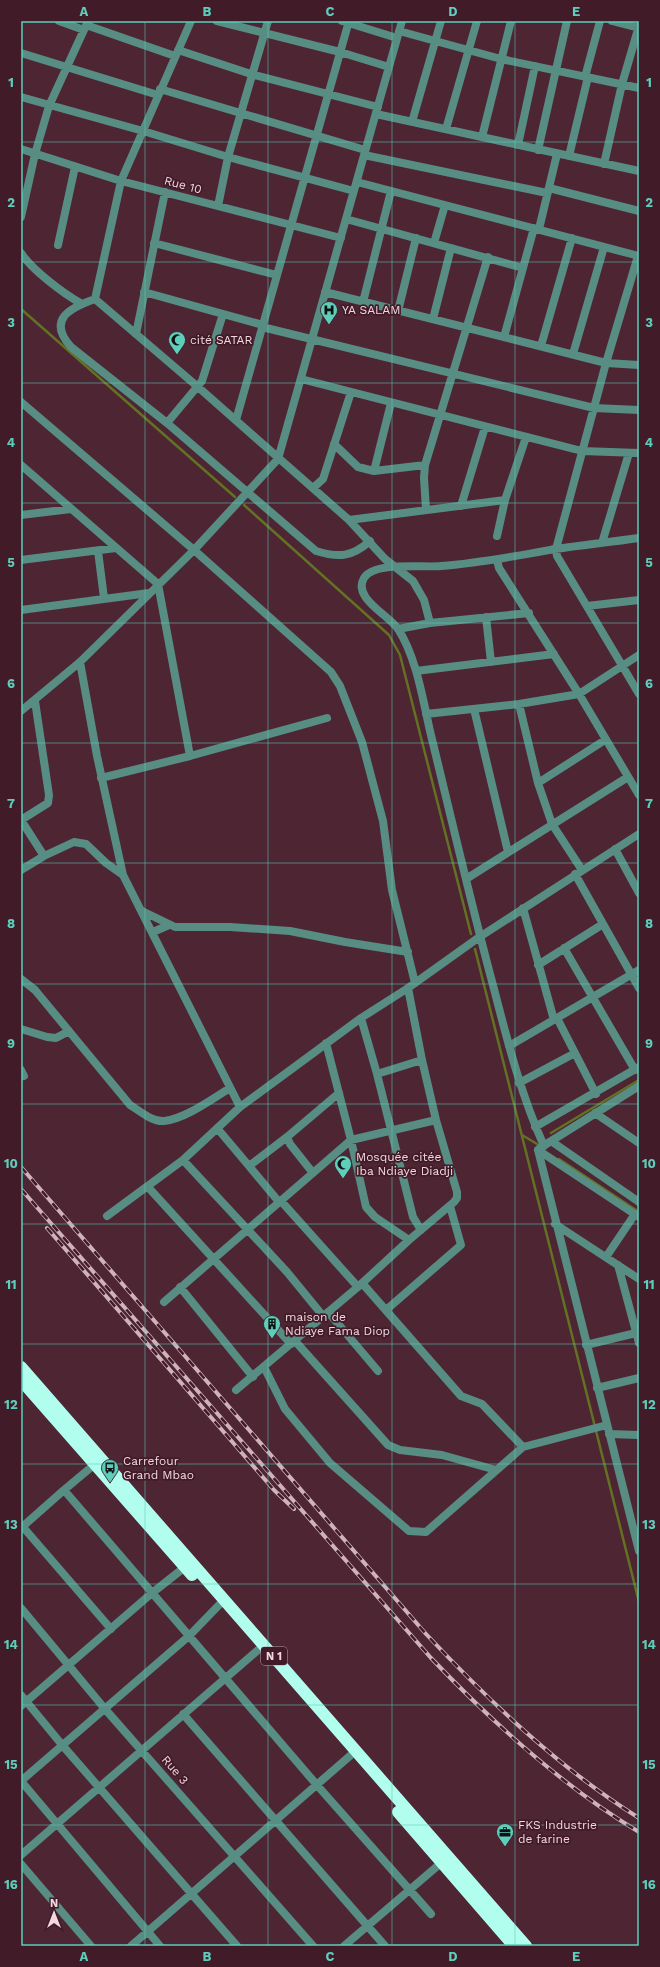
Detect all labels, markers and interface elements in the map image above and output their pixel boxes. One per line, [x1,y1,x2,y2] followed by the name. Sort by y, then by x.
[80,4,89,19] text: A
[203,4,212,19] text: B
[326,4,335,19] text: C
[448,4,458,19] text: D
[572,4,580,19] text: E
[8,75,14,90] text: 1
[646,75,652,90] text: 1
[163,173,203,197] street label: Rue 10
[7,195,15,210] text: 2
[645,195,653,210] text: 2
[319,300,339,325] hospital icon: YA SALAM
[342,303,400,317] place label: YA SALAM
[7,315,15,330] text: 3
[645,315,653,330] text: 3
[167,330,187,355] mosque icon: cité SATAR
[190,333,252,347] place label: cité SATAR
[7,435,16,450] text: 4
[645,435,654,450] text: 4
[7,555,15,570] text: 5
[645,555,653,570] text: 5
[7,676,15,691] text: 6
[645,676,653,691] text: 6
[7,796,15,811] text: 7
[645,796,653,811] text: 7
[7,916,15,931] text: 8
[645,916,653,931] text: 8
[7,1036,15,1051] text: 9
[645,1036,653,1051] text: 9
[356,1150,453,1178] place label: Mosquée citée Iba Ndiaye Diadji
[333,1154,353,1179] mosque icon: Mosquée citée Iba Ndiaye Diadji
[4,1156,18,1171] text: 10
[642,1156,656,1171] text: 10
[5,1277,17,1292] text: 11
[643,1277,655,1292] text: 11
[285,1310,390,1338] place label: maison de Ndiaye Fama Diop
[262,1314,282,1339] building icon: maison de Ndiaye Fama Diop
[4,1397,18,1412] text: 12
[642,1397,656,1412] text: 12
[123,1454,194,1482] place label: Carrefour Grand Mbao
[100,1458,120,1483] bus stop icon: Carrefour Grand Mbao
[4,1517,18,1532] text: 13
[642,1517,656,1532] text: 13
[4,1637,19,1652] text: 14
[642,1637,657,1652] text: 14
[261,1647,287,1665] road number: N 1
[159,1753,191,1787] street label: Rue 3
[4,1757,18,1772] text: 15
[642,1757,656,1772] text: 15
[518,1818,597,1846] place label: FKS Industrie de farine
[495,1822,515,1847] office icon: FKS Industrie de farine
[4,1877,18,1892] text: 16
[642,1877,656,1892] text: 16
[34,1893,74,1933] north arrow
[50,1897,58,1910] text: N
[80,1949,89,1964] text: A
[203,1949,212,1964] text: B
[326,1949,335,1964] text: C
[448,1949,458,1964] text: D
[572,1949,580,1964] text: E

